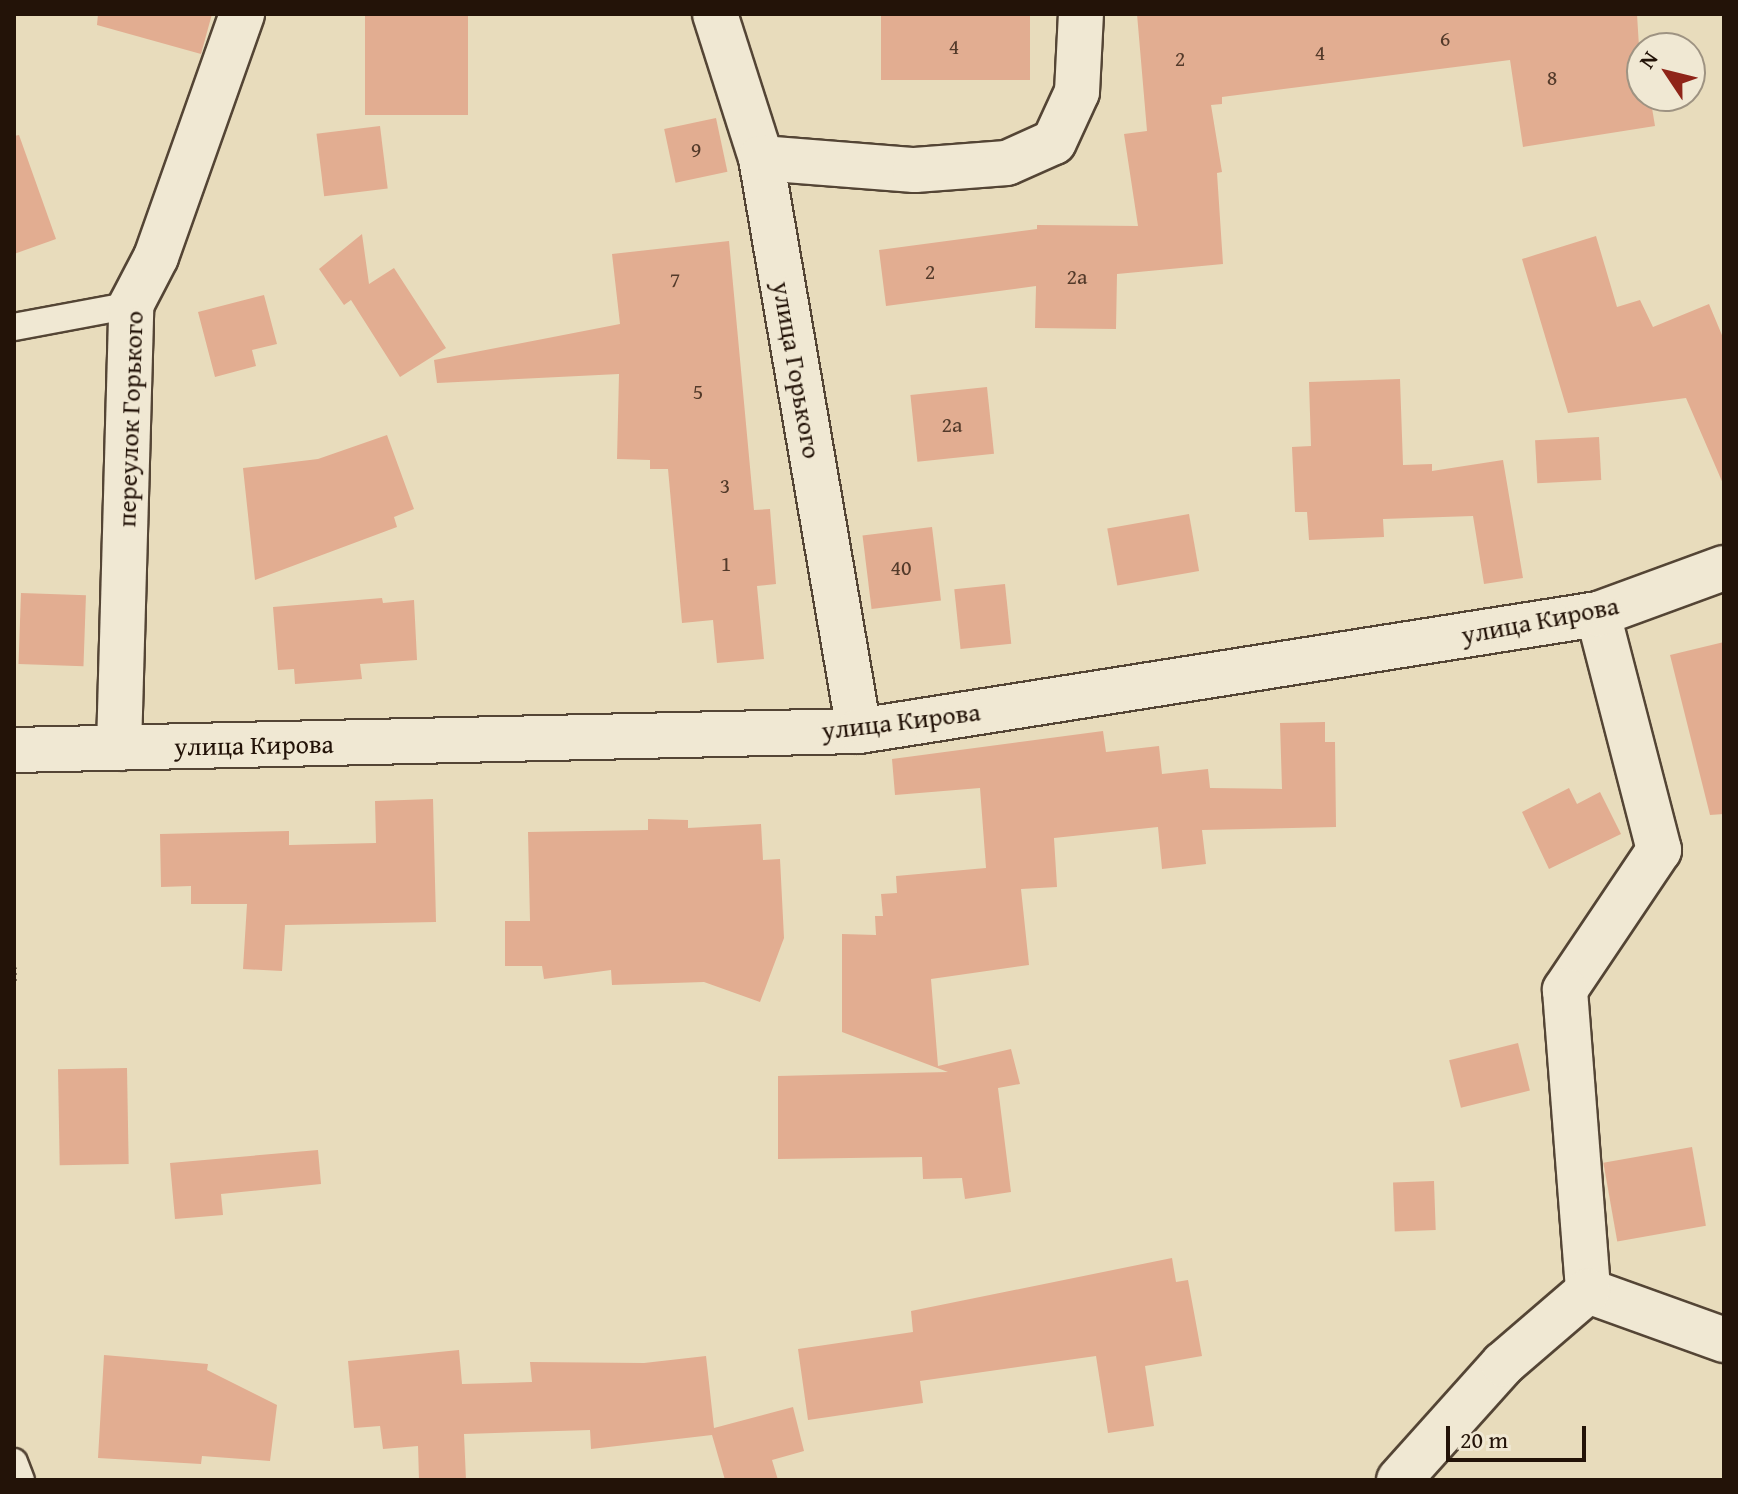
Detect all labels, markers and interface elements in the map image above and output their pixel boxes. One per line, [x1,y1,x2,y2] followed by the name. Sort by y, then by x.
[1440,26,1450,52] house number: 6
[1626,32,1706,112] north arrow
[949,34,959,60] house number: 4
[1315,40,1325,66] house number: 4
[1631,44,1665,75] text: N
[1175,46,1185,72] house number: 2
[1547,65,1557,91] house number: 8
[691,137,701,163] house number: 9
[925,259,935,285] house number: 2
[1066,264,1088,290] house number: 2а
[670,267,680,293] house number: 7
[766,279,828,461] street label: улица Горького
[111,310,149,528] street label: переулок Горького
[693,379,703,405] house number: 5
[941,412,963,438] house number: 2а
[720,473,730,499] house number: 3
[721,551,731,577] house number: 1
[890,555,912,581] house number: 40
[1459,589,1621,651] street label: улица Кирова
[820,696,982,746] street label: улица Кирова
[174,728,334,762] street label: улица Кирова
[1450,1410,1590,1460] scale bar
[1460,1422,1508,1457] text: 20 m

